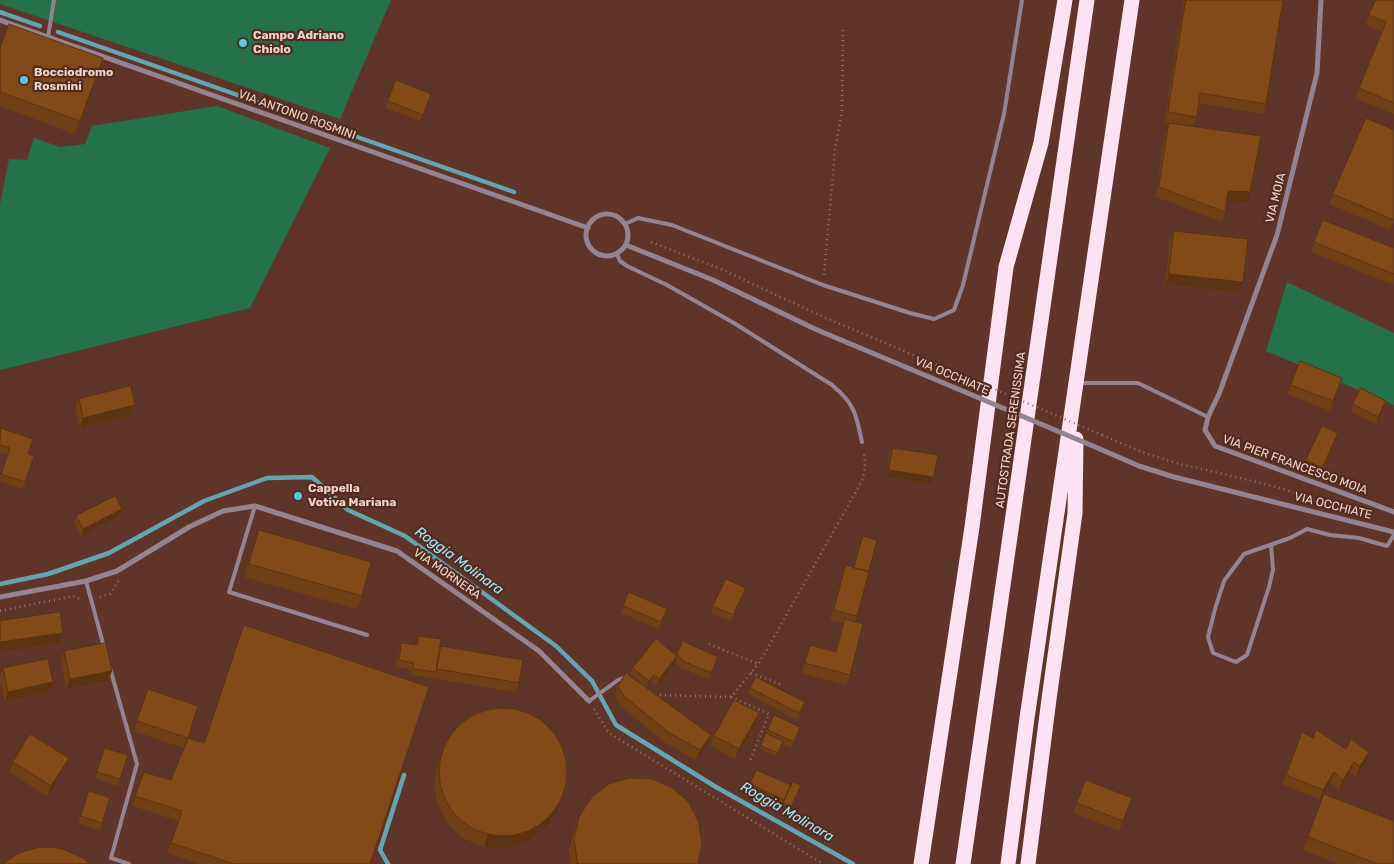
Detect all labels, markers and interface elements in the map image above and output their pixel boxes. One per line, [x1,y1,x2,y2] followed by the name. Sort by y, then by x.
[253,29,344,57] place label: Campo Adriano Chiolo
[237,37,249,49] marker: Campo Adriano Chiolo
[34,66,113,94] place label: Bocciodromo Rosmini
[18,74,30,86] marker: Bocciodromo Rosmini
[236,87,358,143] street label: VIA ANTONIO ROSMINI
[1263,171,1289,225] street label: VIA MOIA
[993,351,1029,509] street label: AUTOSTRADA SERENISSIMA
[913,354,991,398] street label: VIA OCCHIATE
[1221,432,1369,498] street label: VIA PIER FRANCESCO MOIA
[308,482,396,510] place label: Cappella Votiva Mariana
[1293,489,1373,523] street label: VIA OCCHIATE
[292,490,304,502] marker: Cappella Votiva Mariana
[412,523,506,599] water label: Roggia Molinara
[410,545,484,603] street label: VIA MORNERA
[737,778,837,846] water label: Roggia Molinara

